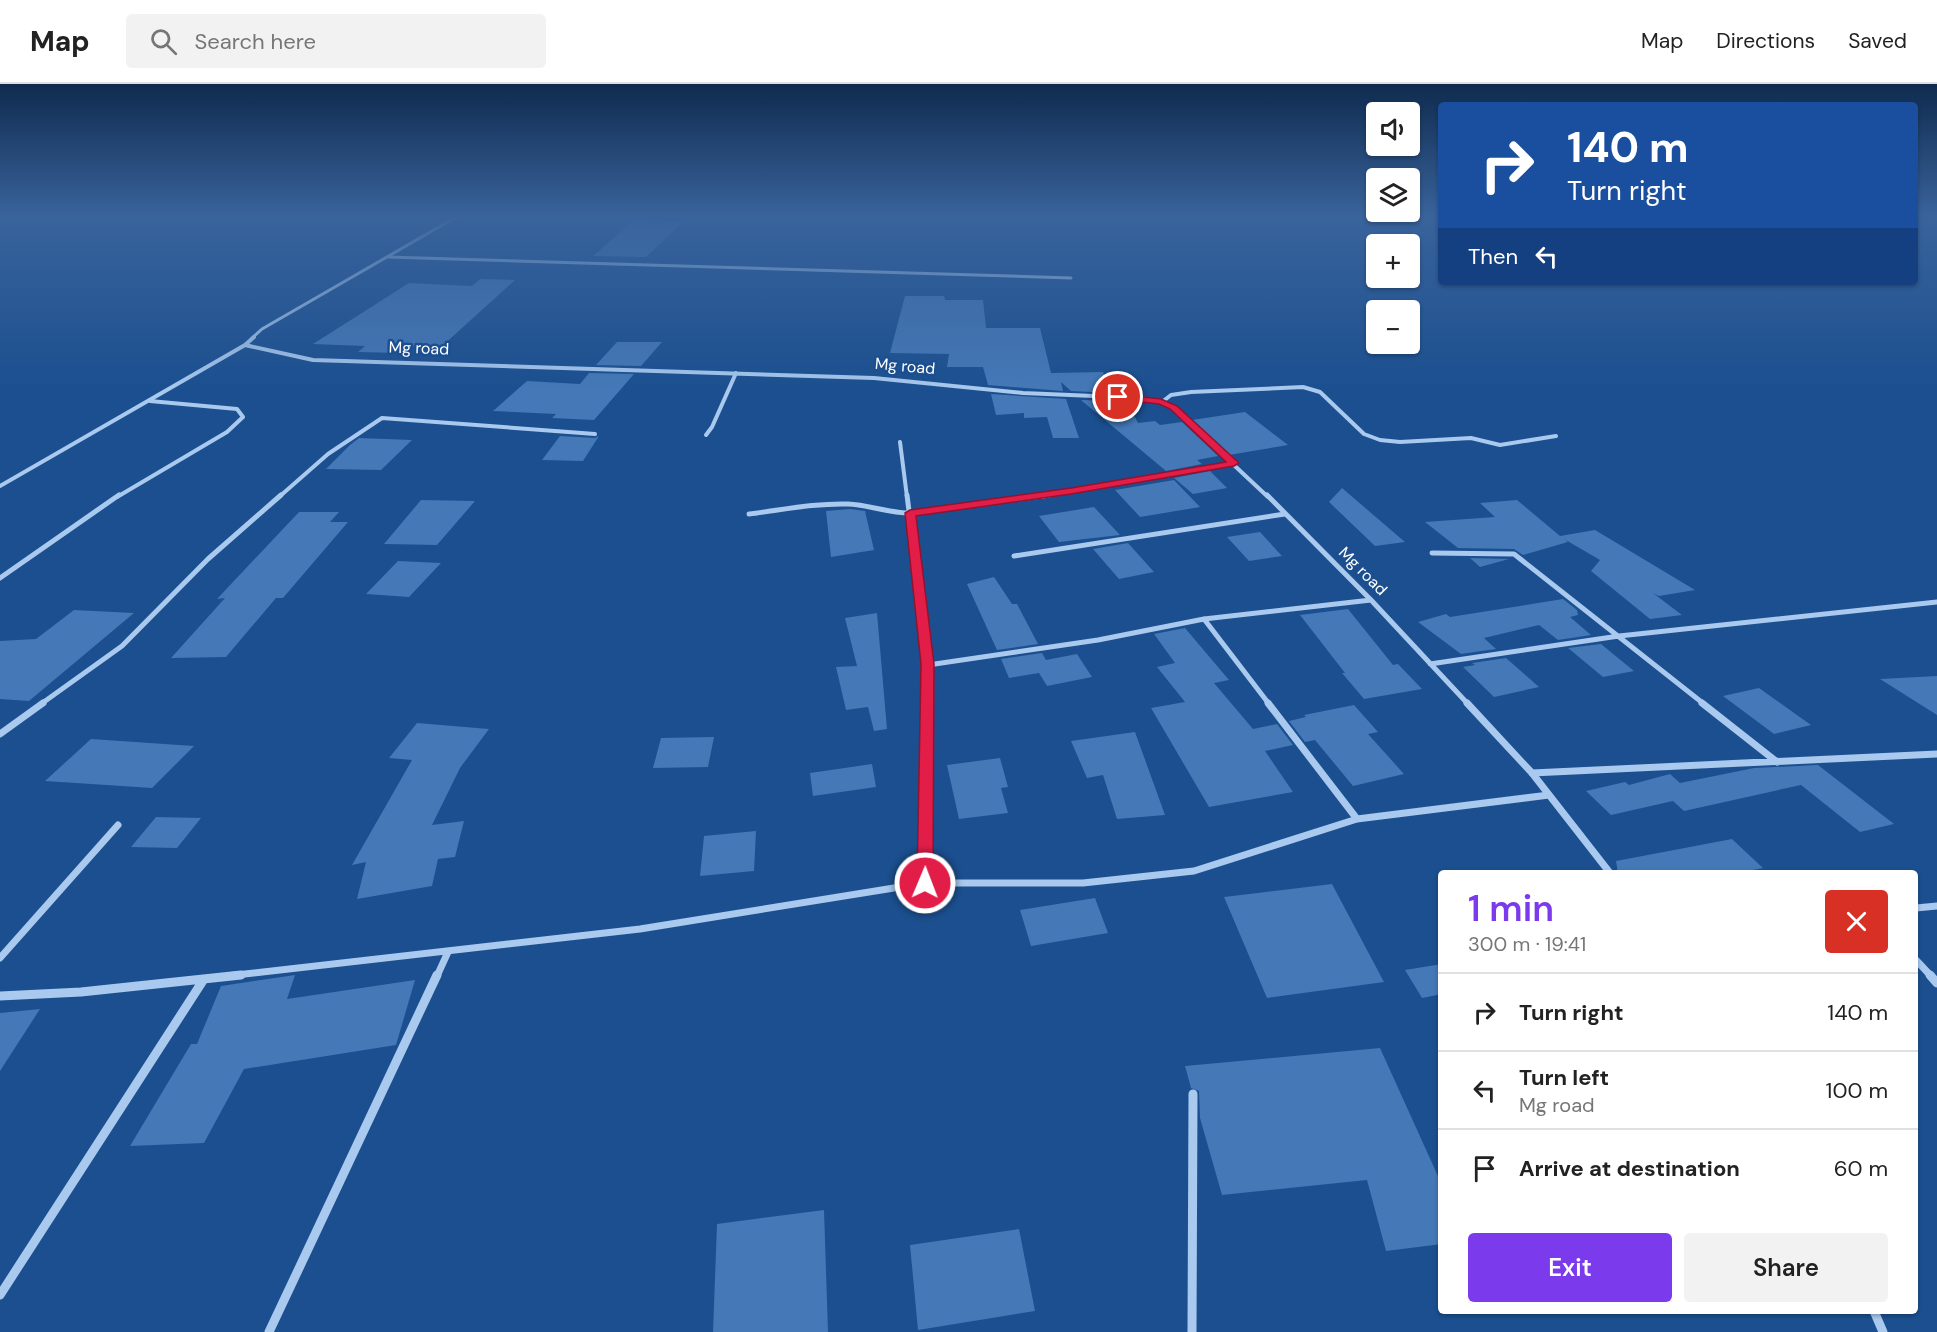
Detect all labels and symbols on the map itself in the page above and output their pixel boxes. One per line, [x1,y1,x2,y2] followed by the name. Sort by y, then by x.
[388,336,450,360] street label: Mg road
[874,353,936,379] street label: Mg road
[1092,371,1143,422] pin
[1334,542,1392,600] street label: Mg road
[893,851,957,915] position arrow

